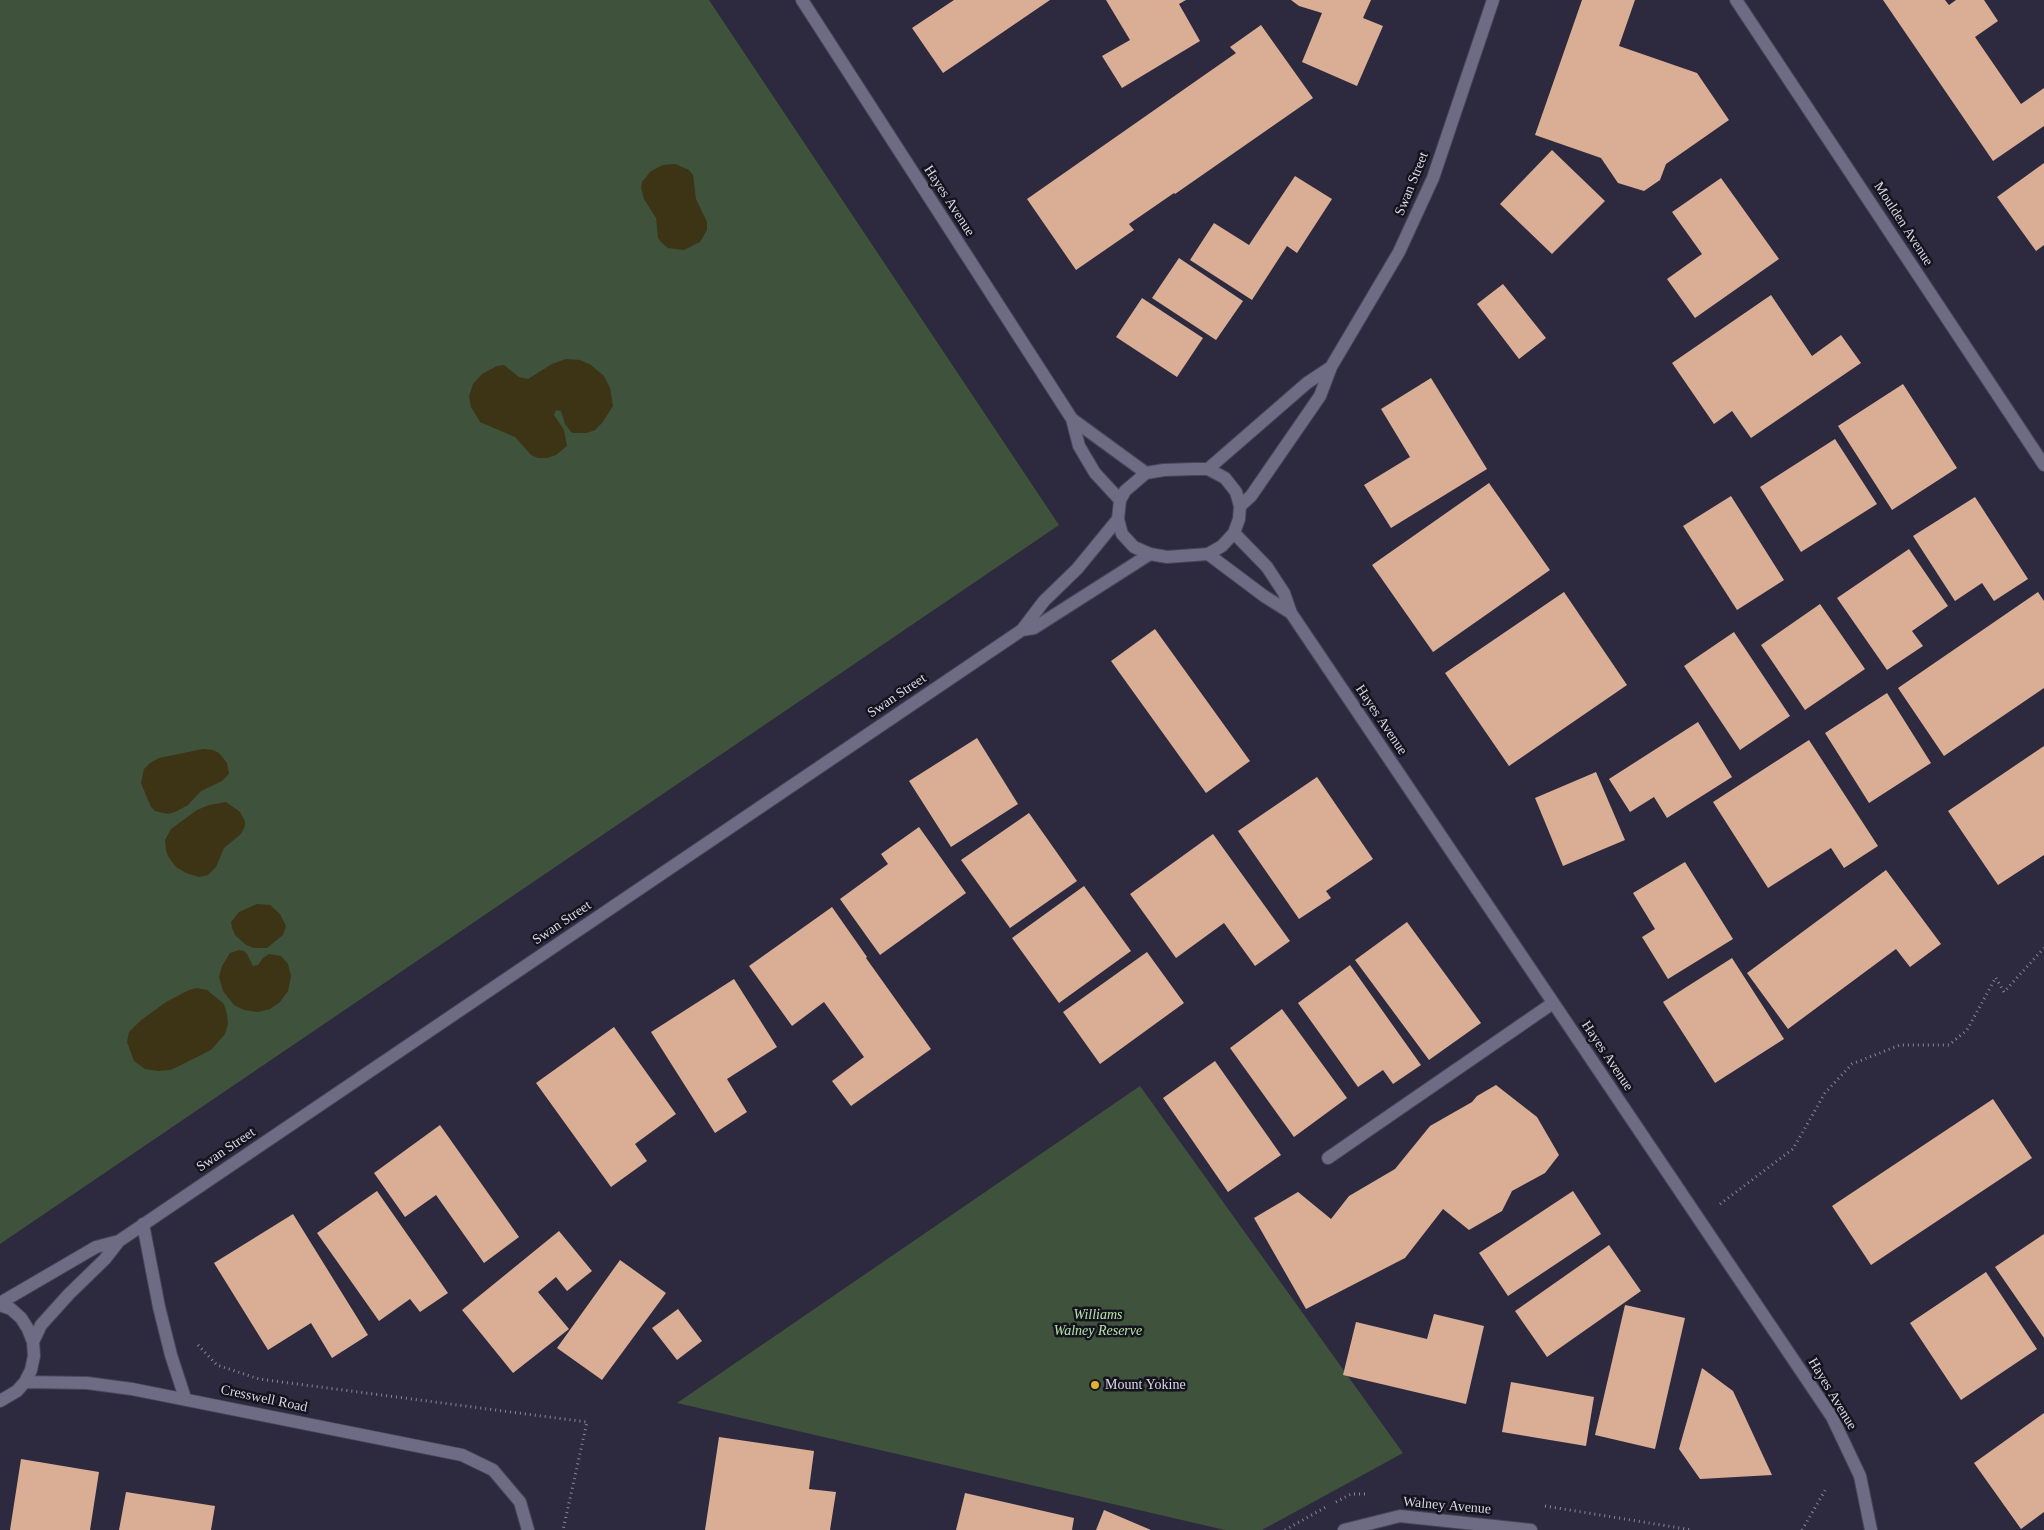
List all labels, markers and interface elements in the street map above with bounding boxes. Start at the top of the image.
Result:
street label: Swan Street [1392,150,1432,218]
street label: Hayes Avenue [920,162,978,240]
street label: Moulden Avenue [1870,179,1936,269]
street label: Swan Street [864,670,930,722]
street label: Hayes Avenue [1351,682,1411,758]
street label: Swan Street [529,897,595,949]
street label: Hayes Avenue [1577,1018,1637,1094]
street label: Swan Street [193,1124,259,1176]
park label: Williams Walney Reserve [1054,1307,1142,1340]
street label: Hayes Avenue [1804,1355,1860,1433]
place label: Mount Yokine [1105,1377,1186,1393]
marker: Mount Yokine [1089,1379,1101,1391]
street label: Cresswell Road [219,1382,309,1416]
street label: Walney Avenue [1402,1494,1492,1518]

